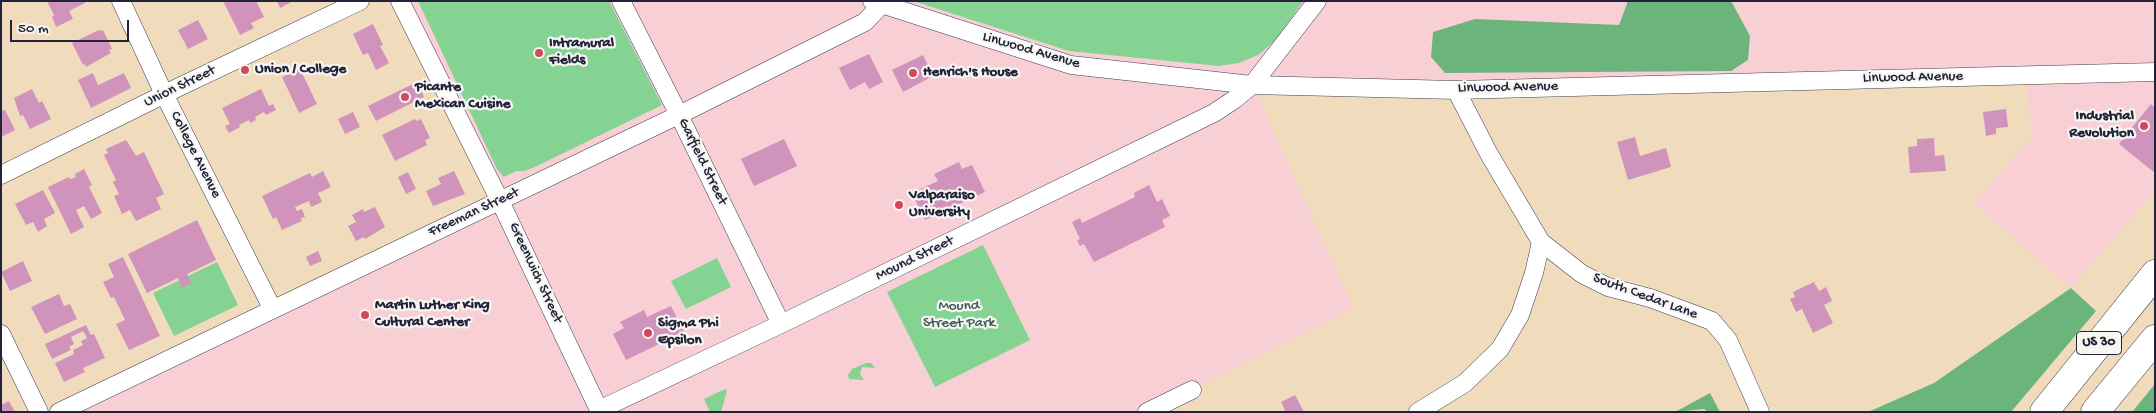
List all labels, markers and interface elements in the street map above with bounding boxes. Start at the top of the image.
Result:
scale bar [12,10,131,42]
text: 50 m [18,20,49,38]
street label: Linwood Avenue [980,28,1082,74]
place label: Intramural Fields [549,35,614,70]
marker: Intramural Fields [533,47,545,59]
place label: Union / College [255,61,346,79]
street label: Union Street [141,62,219,112]
marker: Union / College [239,64,251,76]
place label: Henrich's House [923,64,1018,82]
marker: Henrich's House [907,67,919,79]
street label: Linwood Avenue [1863,68,1963,88]
street label: Linwood Avenue [1458,78,1558,98]
place label: Picante Mexican Cuisine [415,79,510,114]
marker: Picante Mexican Cuisine [399,91,411,103]
place label: Industrial Revolution [2069,108,2134,143]
street label: College Avenue [165,109,225,201]
street label: Garfield Street [673,116,731,208]
marker: Industrial Revolution [2138,120,2150,132]
street label: Freeman Street [426,184,522,242]
place label: Valparaiso University [909,187,975,222]
marker: Valparaiso University [893,199,905,211]
street label: Greenwich Street [504,220,566,326]
street label: Mound Street [873,232,957,286]
street label: South Cedar Lane [1590,270,1700,324]
place label: Martin Luther King Cultural Center [375,297,490,332]
park label: Mound Street Park [923,298,995,333]
marker: Martin Luther King Cultural Center [359,309,371,321]
place label: Sigma Phi Epsilon [658,315,719,350]
marker: Sigma Phi Epsilon [642,327,654,339]
road number: US 30 [2076,332,2122,354]

